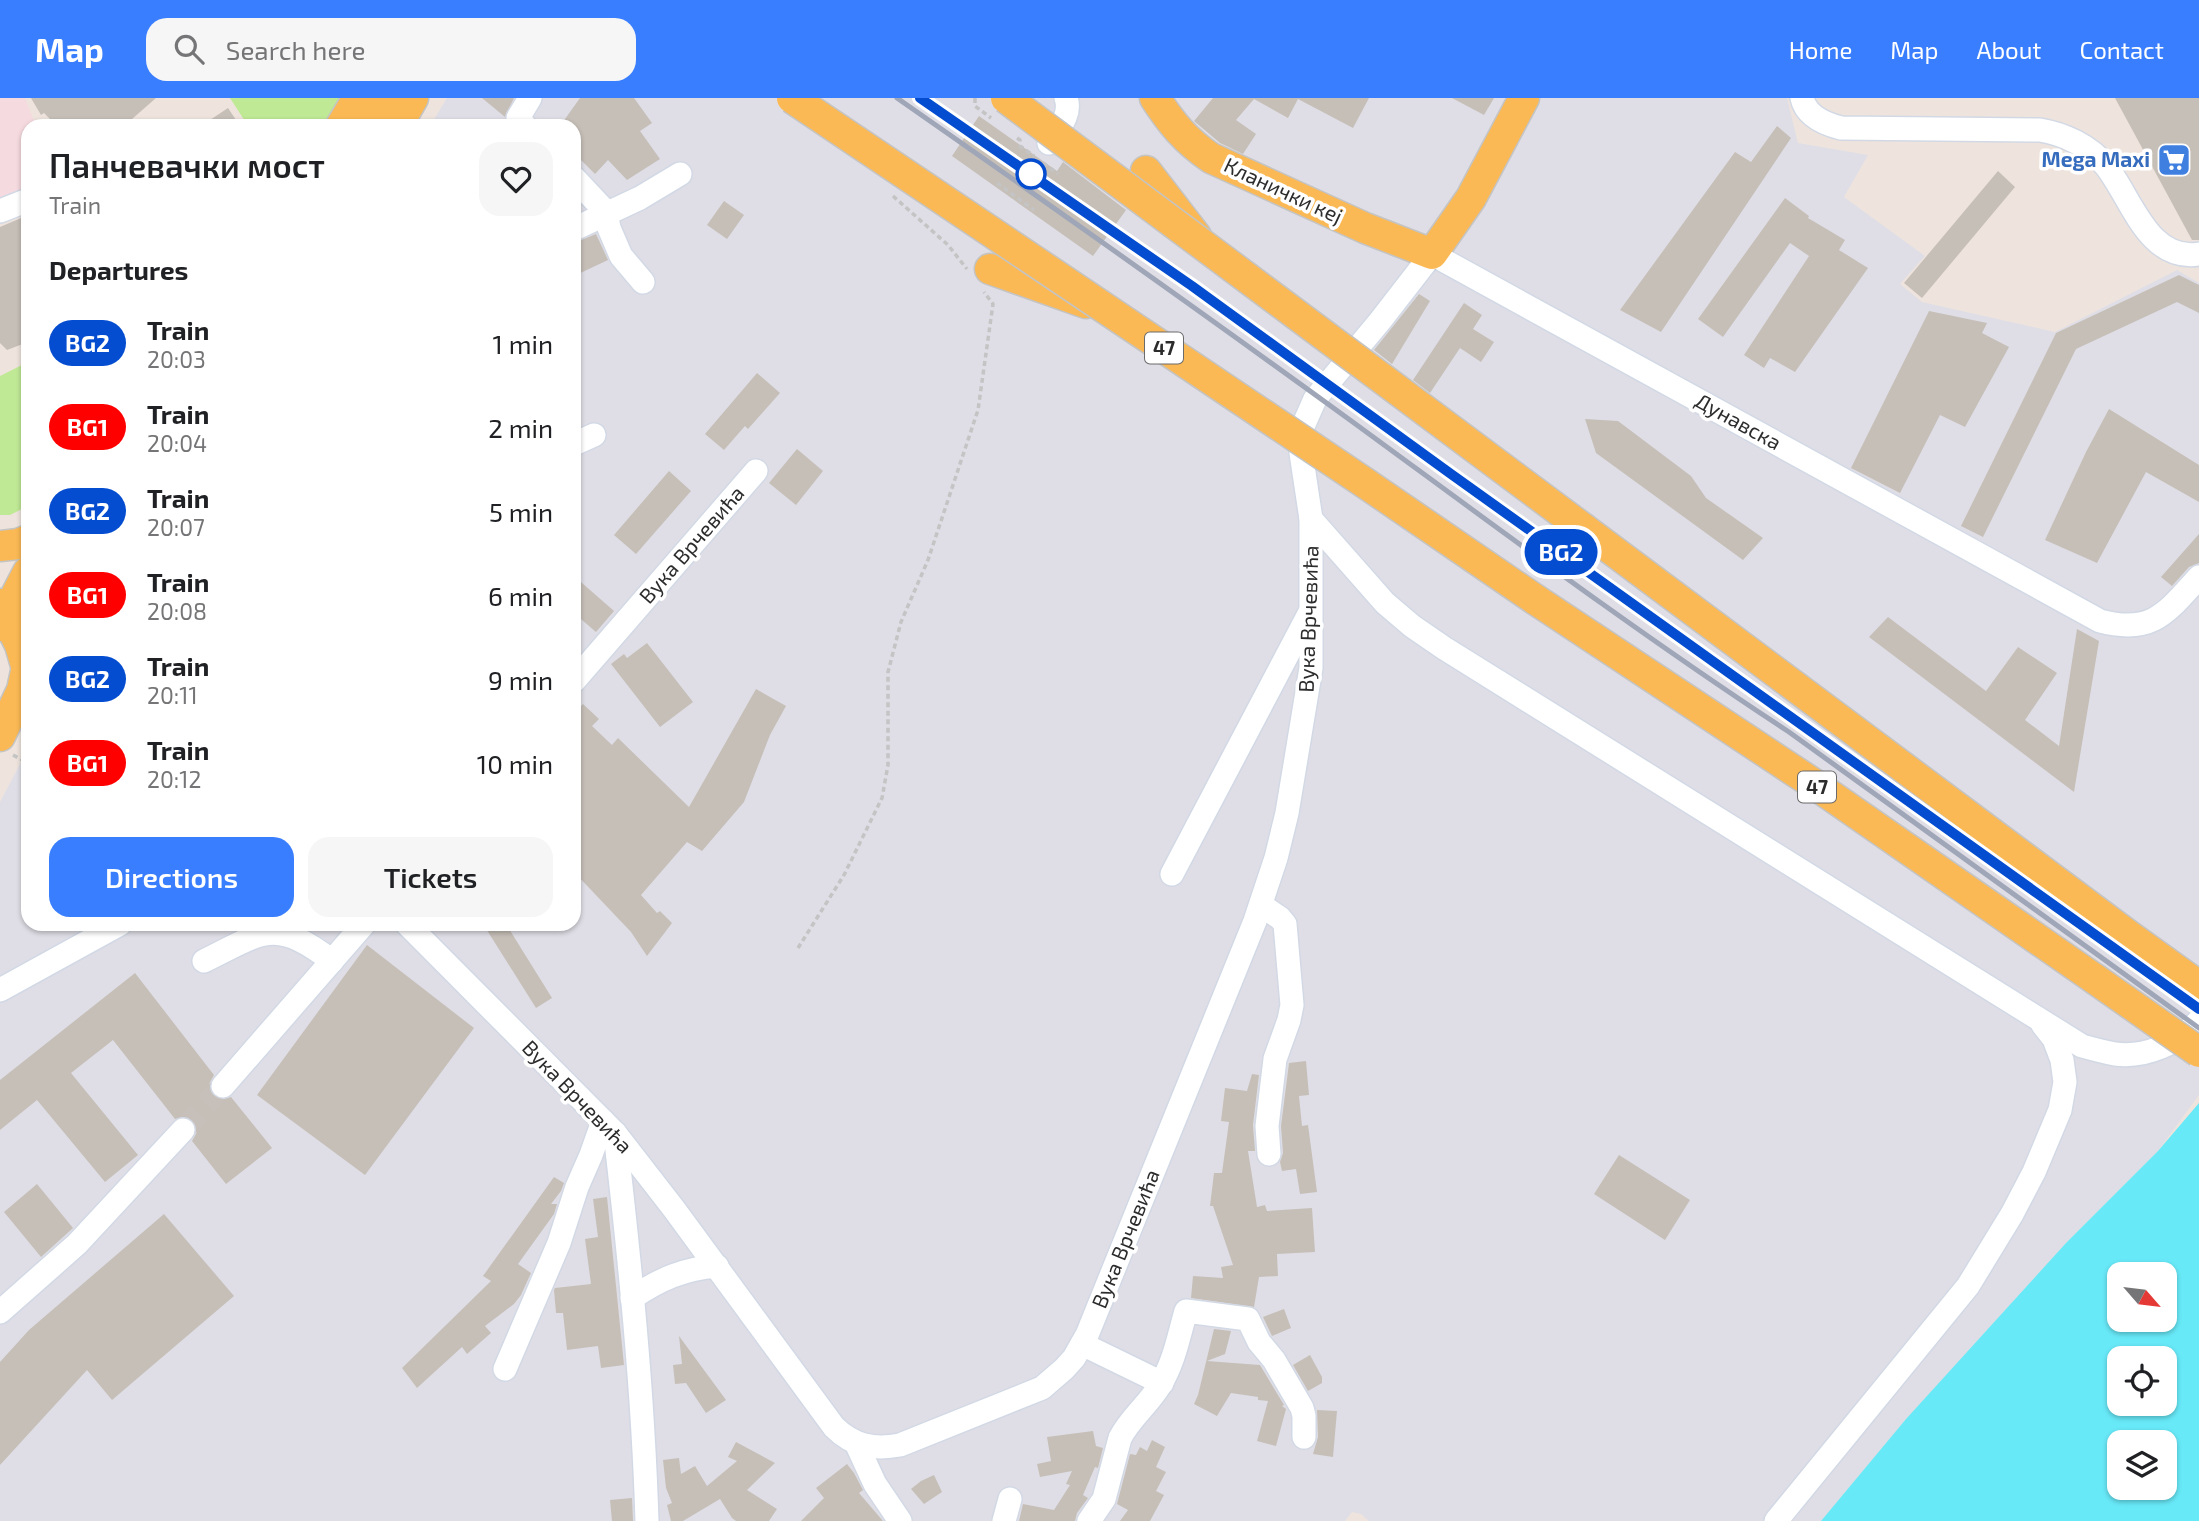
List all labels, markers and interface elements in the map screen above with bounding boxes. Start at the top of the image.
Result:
search box [146,18,636,81]
text: Map [35,29,104,69]
icon: search [170,30,208,68]
text: Search here [226,34,365,65]
text: Home [1789,35,1852,64]
text: Map [1890,35,1938,64]
text: About [1976,35,2042,64]
text: Contact [2080,35,2164,64]
supermarket icon: Mega Maxi [2155,141,2193,179]
button: heart [479,142,553,216]
text: Панчевачки мост [49,145,325,185]
place label: Mega Maxi [2041,146,2150,171]
street label: Кланички кеј [1220,151,1347,229]
unlabelled marker [1016,159,1046,189]
text: Train [49,191,101,219]
text: Departures [49,254,188,285]
text: Train [147,314,209,345]
text: BG2 [65,328,110,357]
text: 1 min [493,328,553,359]
road number: 47 [1145,332,1183,364]
text: 20:03 [147,345,206,373]
street label: Дунавска [1691,387,1786,455]
text: Train [147,398,209,429]
text: BG1 [67,412,108,441]
text: 2 min [488,412,553,443]
text: 20:04 [147,429,207,457]
street label: Вука Врчевића [633,480,749,608]
text: Train [147,482,209,513]
text: BG2 [65,496,110,525]
text: 5 min [489,496,553,527]
text: 20:07 [147,513,205,541]
line badge: BG2 [1521,529,1601,575]
text: BG2 [1539,537,1583,566]
street label: Вука Врчевића [1292,545,1324,693]
text: Train [147,566,209,597]
text: BG1 [67,580,108,609]
text: 6 min [488,580,553,611]
text: 20:08 [147,597,207,625]
text: Train [147,650,209,681]
text: BG2 [65,664,110,693]
text: 9 min [488,664,553,695]
text: 20:11 [147,681,198,709]
text: Train [147,734,209,765]
text: BG1 [67,748,108,777]
text: 10 min [477,748,553,779]
text: 20:12 [147,765,201,793]
road number: 47 [1798,772,1836,802]
button: Directions [49,837,294,917]
button: Tickets [308,837,553,917]
street label: Вука Врчевића [517,1034,638,1158]
street label: Вука Врчевића [1085,1165,1165,1312]
north arrow [2107,1262,2177,1332]
map controls [2107,1262,2177,1500]
button: locate [2107,1346,2177,1416]
button: layers [2107,1430,2177,1500]

